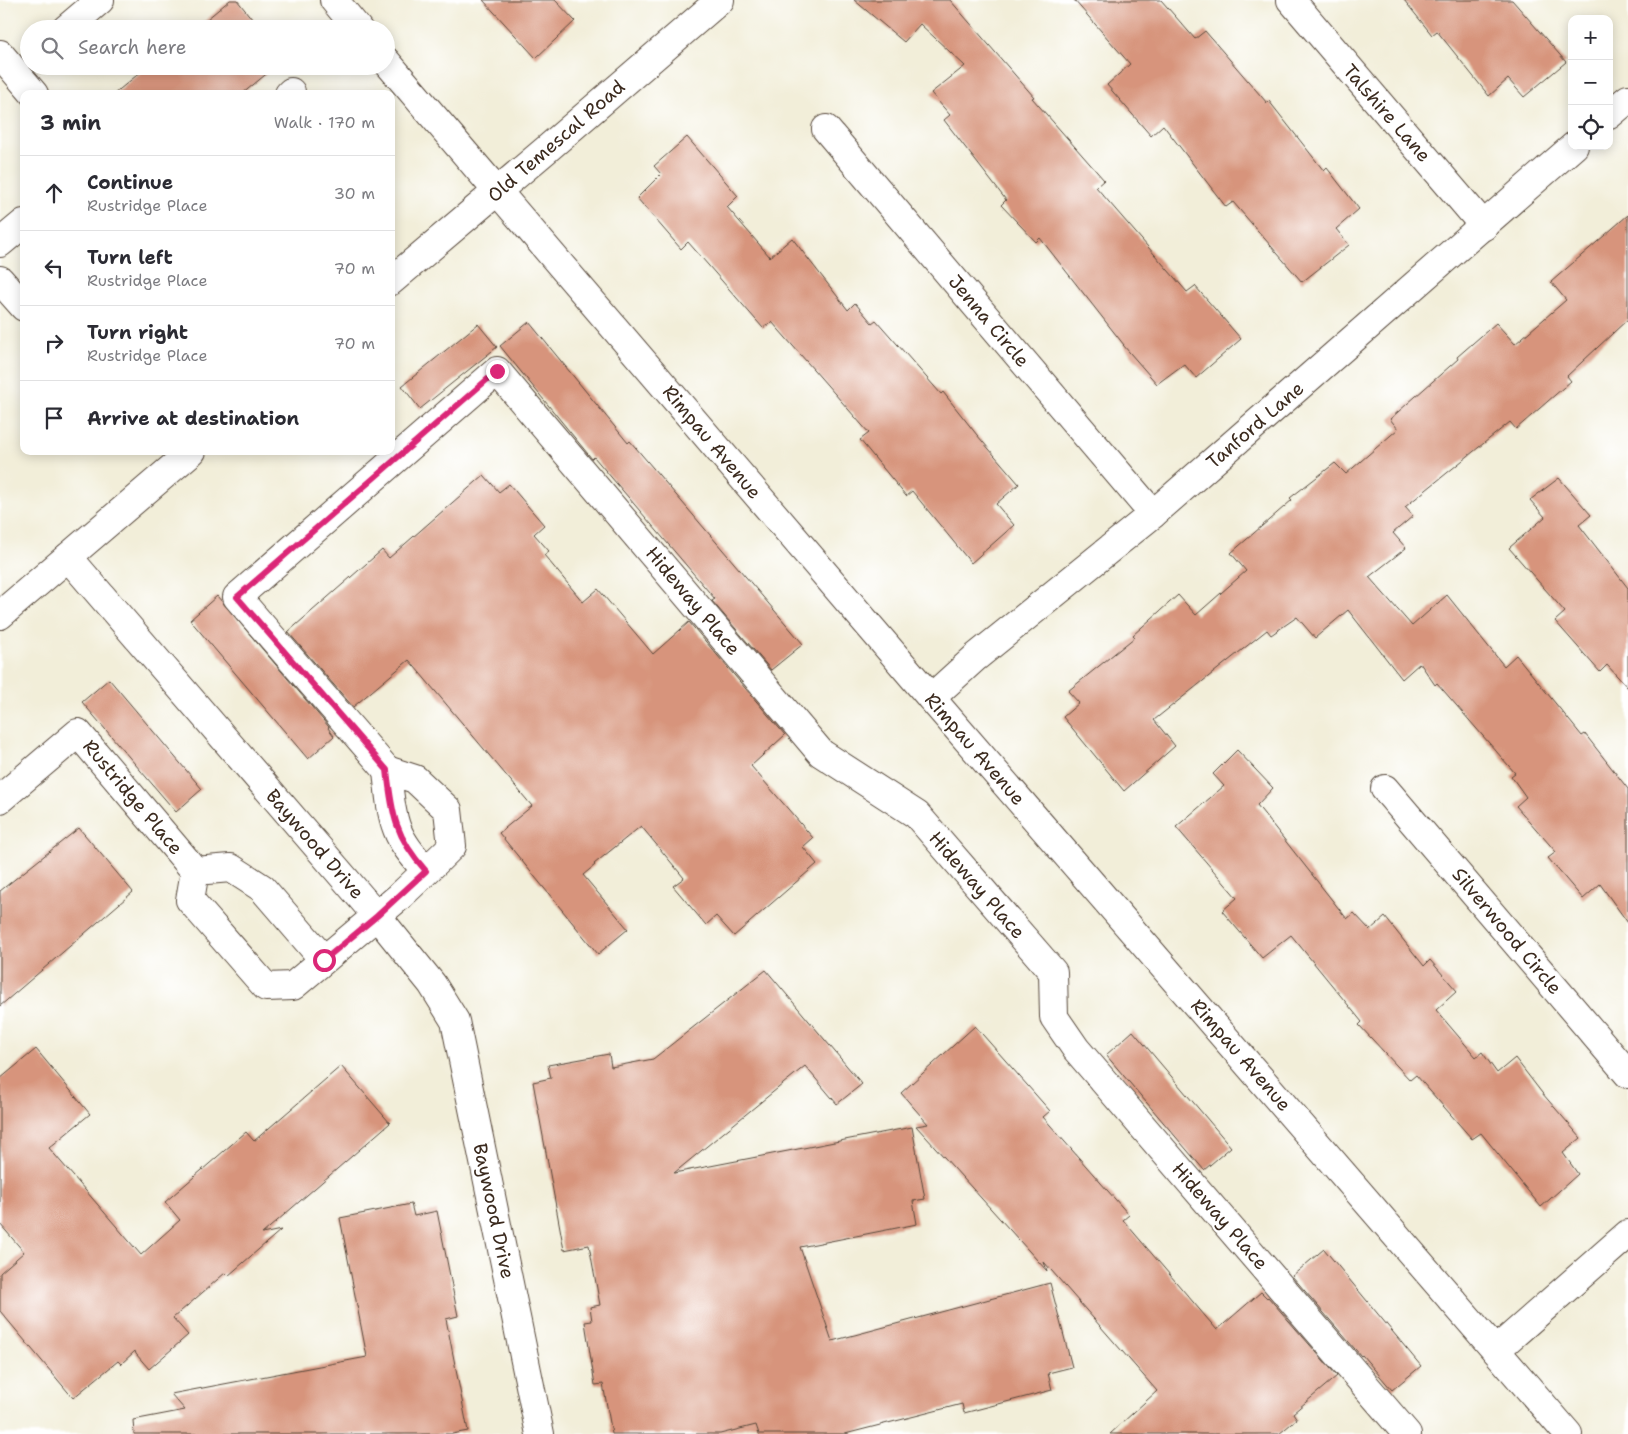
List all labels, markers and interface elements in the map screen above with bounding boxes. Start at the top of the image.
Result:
map controls [1568,15,1613,150]
button: + [1568,15,1613,60]
search box [20,20,395,75]
icon: search [38,34,66,62]
text: Search here [78,35,187,60]
street label: Talshire Lane [1338,59,1436,167]
button: − [1568,60,1613,105]
street label: Old Temescal Road [482,74,630,208]
button: locate [1568,105,1613,150]
text: 3 min [40,109,101,137]
text: Walk · 170 m [274,112,375,133]
text: Continue [87,170,173,195]
icon: ahead [40,179,68,207]
text: 30 m [334,183,375,204]
text: Rustridge Place [87,195,207,216]
text: Turn left [87,245,173,270]
icon: left [40,254,68,282]
text: 70 m [334,258,375,279]
text: Rustridge Place [87,270,207,291]
street label: Jenna Circle [943,270,1035,372]
text: Turn right [87,320,188,345]
icon: right [40,329,68,357]
text: 70 m [334,333,375,354]
text: Rustridge Place [87,345,207,366]
route end [486,360,509,383]
street label: Tanford Lane [1201,376,1309,474]
street label: Rimpau Avenue [657,380,767,504]
icon: arrive [40,404,68,432]
text: Arrive at destination [87,406,299,431]
street label: Hideway Place [640,541,746,661]
street label: Rimpau Avenue [919,688,1031,810]
street label: Rustridge Place [77,734,189,860]
street label: Baywood Drive [260,784,370,904]
street label: Hideway Place [923,826,1031,944]
street label: Silverwood Circle [1447,862,1567,1000]
route start [313,949,336,972]
street label: Rimpau Avenue [1185,994,1297,1116]
street label: Baywood Drive [467,1141,521,1281]
street label: Hideway Place [1166,1157,1274,1275]

